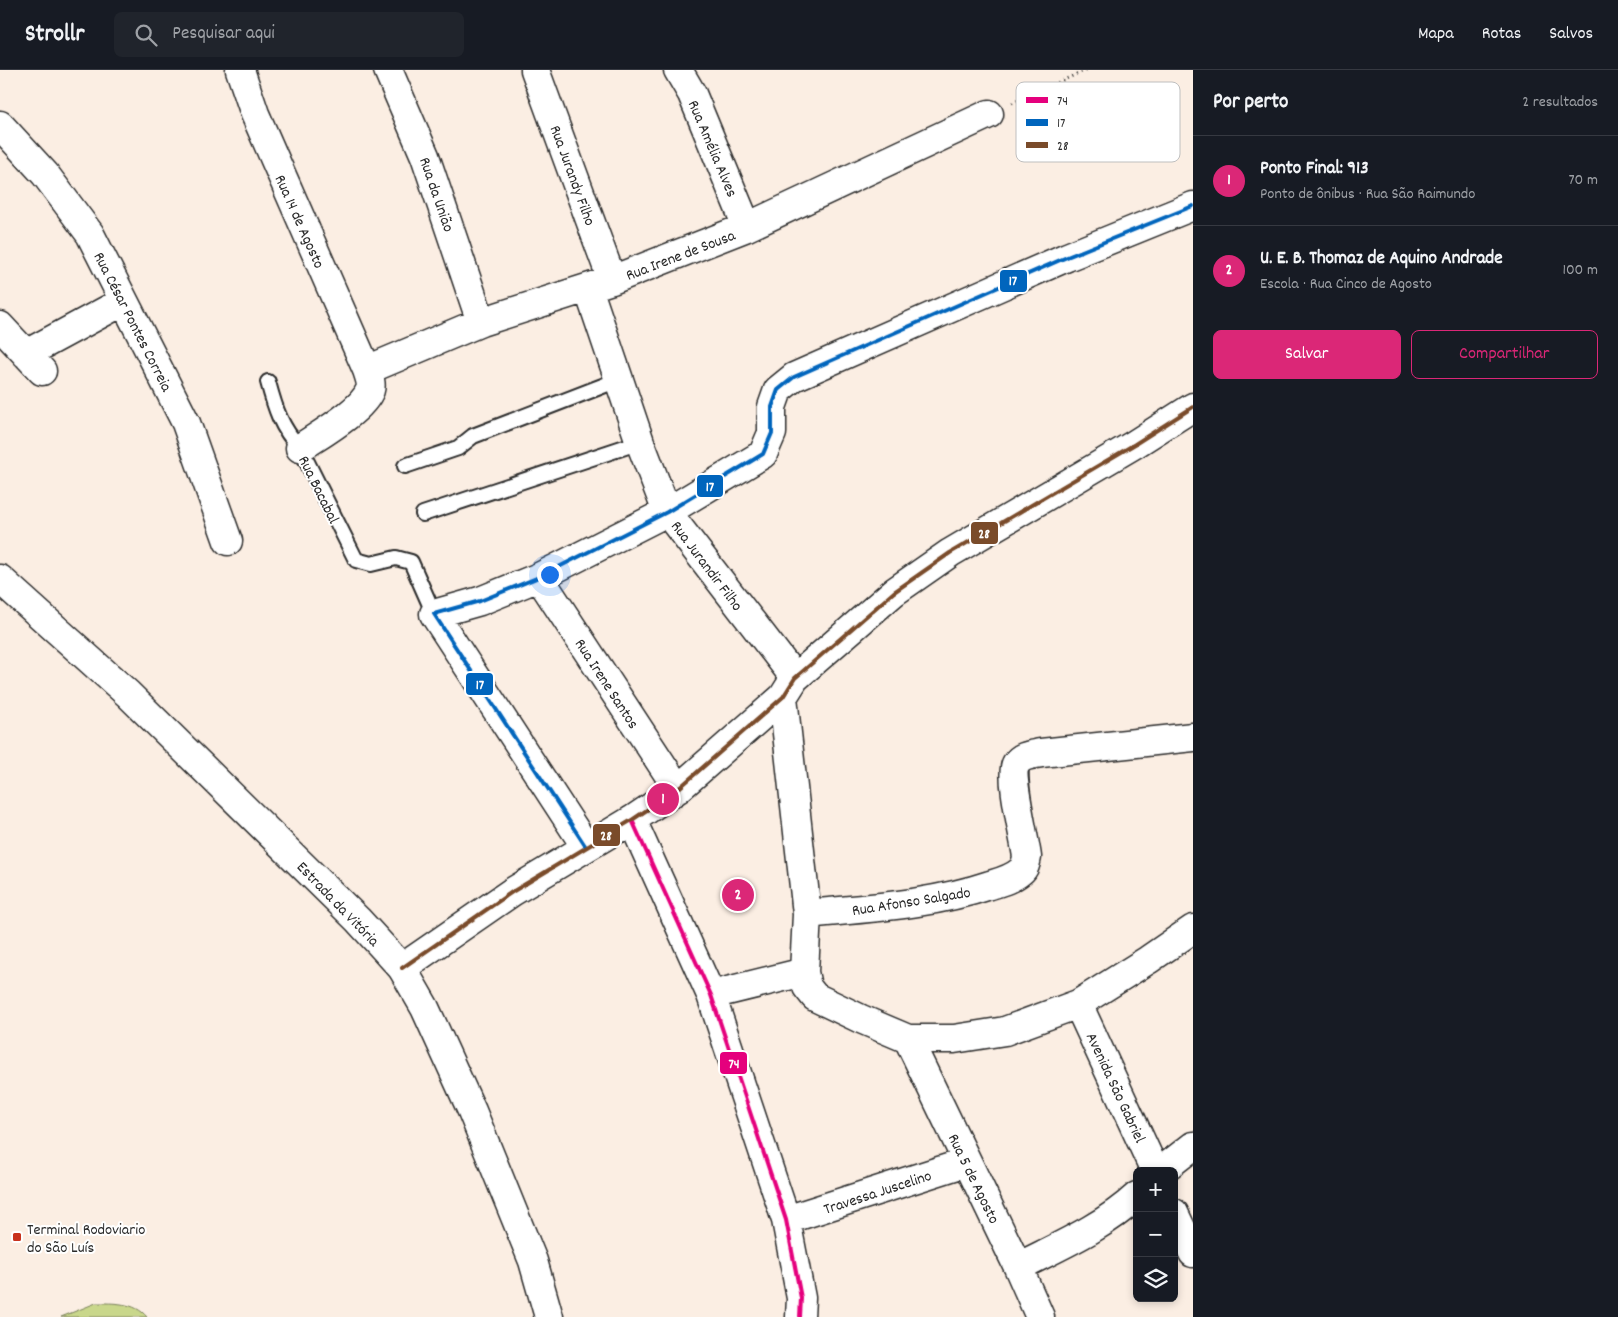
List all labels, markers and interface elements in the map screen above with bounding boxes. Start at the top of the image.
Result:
search box [114,12,464,57]
text: Strollr [25,18,84,52]
icon: search [132,21,160,49]
text: Pesquisar aqui [172,21,275,48]
text: Mapa [1418,22,1454,47]
text: Rotas [1482,22,1521,47]
text: Salvos [1549,22,1593,47]
legend [1016,82,1180,162]
text: Por perto [1213,88,1288,118]
text: 2 resultados [1522,91,1598,114]
text: 74 [1057,92,1068,112]
street label: Rua Amélia Alves [681,97,743,201]
text: 17 [1057,114,1065,134]
street label: Rua Jurandy Filho [543,122,600,229]
text: 28 [1057,137,1069,157]
street label: Rua da União [412,154,459,235]
text: Ponto Final: 913 [1260,156,1369,183]
text: 1 [1227,169,1231,192]
text: 70 m [1568,169,1598,192]
street label: Rua 14 de Agosto [268,171,330,273]
text: Ponto de ônibus · Rua São Raimundo [1260,183,1475,206]
street label: Rua Irene de Sousa [623,225,739,288]
text: U. E. B. Thomaz de Aquino Andrade [1260,246,1503,273]
street label: Rua César Pontes Correia [87,248,177,396]
text: 2 [1226,259,1233,282]
text: 100 m [1562,259,1598,282]
line badge: 17 [999,269,1028,293]
text: 17 [1009,272,1018,292]
text: Escola · Rua Cinco de Agosto [1260,273,1432,296]
button: Salvar [1213,330,1401,379]
button: Compartilhar [1411,330,1598,379]
street label: Rua Bacabal [291,452,344,528]
line badge: 17 [696,474,724,498]
text: 17 [706,478,715,498]
street label: Rua Jurandir Filho [664,517,748,616]
line badge: 28 [970,521,999,545]
text: 28 [978,525,990,545]
your location [537,562,563,588]
street label: Rua Irene Santos [568,635,644,734]
line badge: 17 [465,672,494,696]
text: 17 [476,676,485,696]
pin: 1 [647,780,679,818]
line badge: 28 [592,823,621,847]
text: 28 [600,827,612,847]
street label: Estrada da Vitória [290,857,384,953]
pin: 2 [722,876,754,914]
street label: Rua Afonso Salgado [850,882,972,923]
street label: Avenida São Gabriel [1079,1029,1150,1147]
line badge: 74 [719,1051,748,1075]
text: 74 [728,1055,740,1075]
street label: Rua 5 de Agosto [941,1130,1005,1228]
street label: Travessa Juscelino [821,1165,935,1222]
map controls [1133,1167,1178,1302]
button: + [1133,1167,1178,1212]
button: − [1133,1212,1178,1257]
place label: Terminal Rodoviario do São Luís [27,1219,145,1260]
marker: Terminal Rodoviario do São Luís [11,1231,23,1243]
button: layers [1133,1257,1178,1302]

